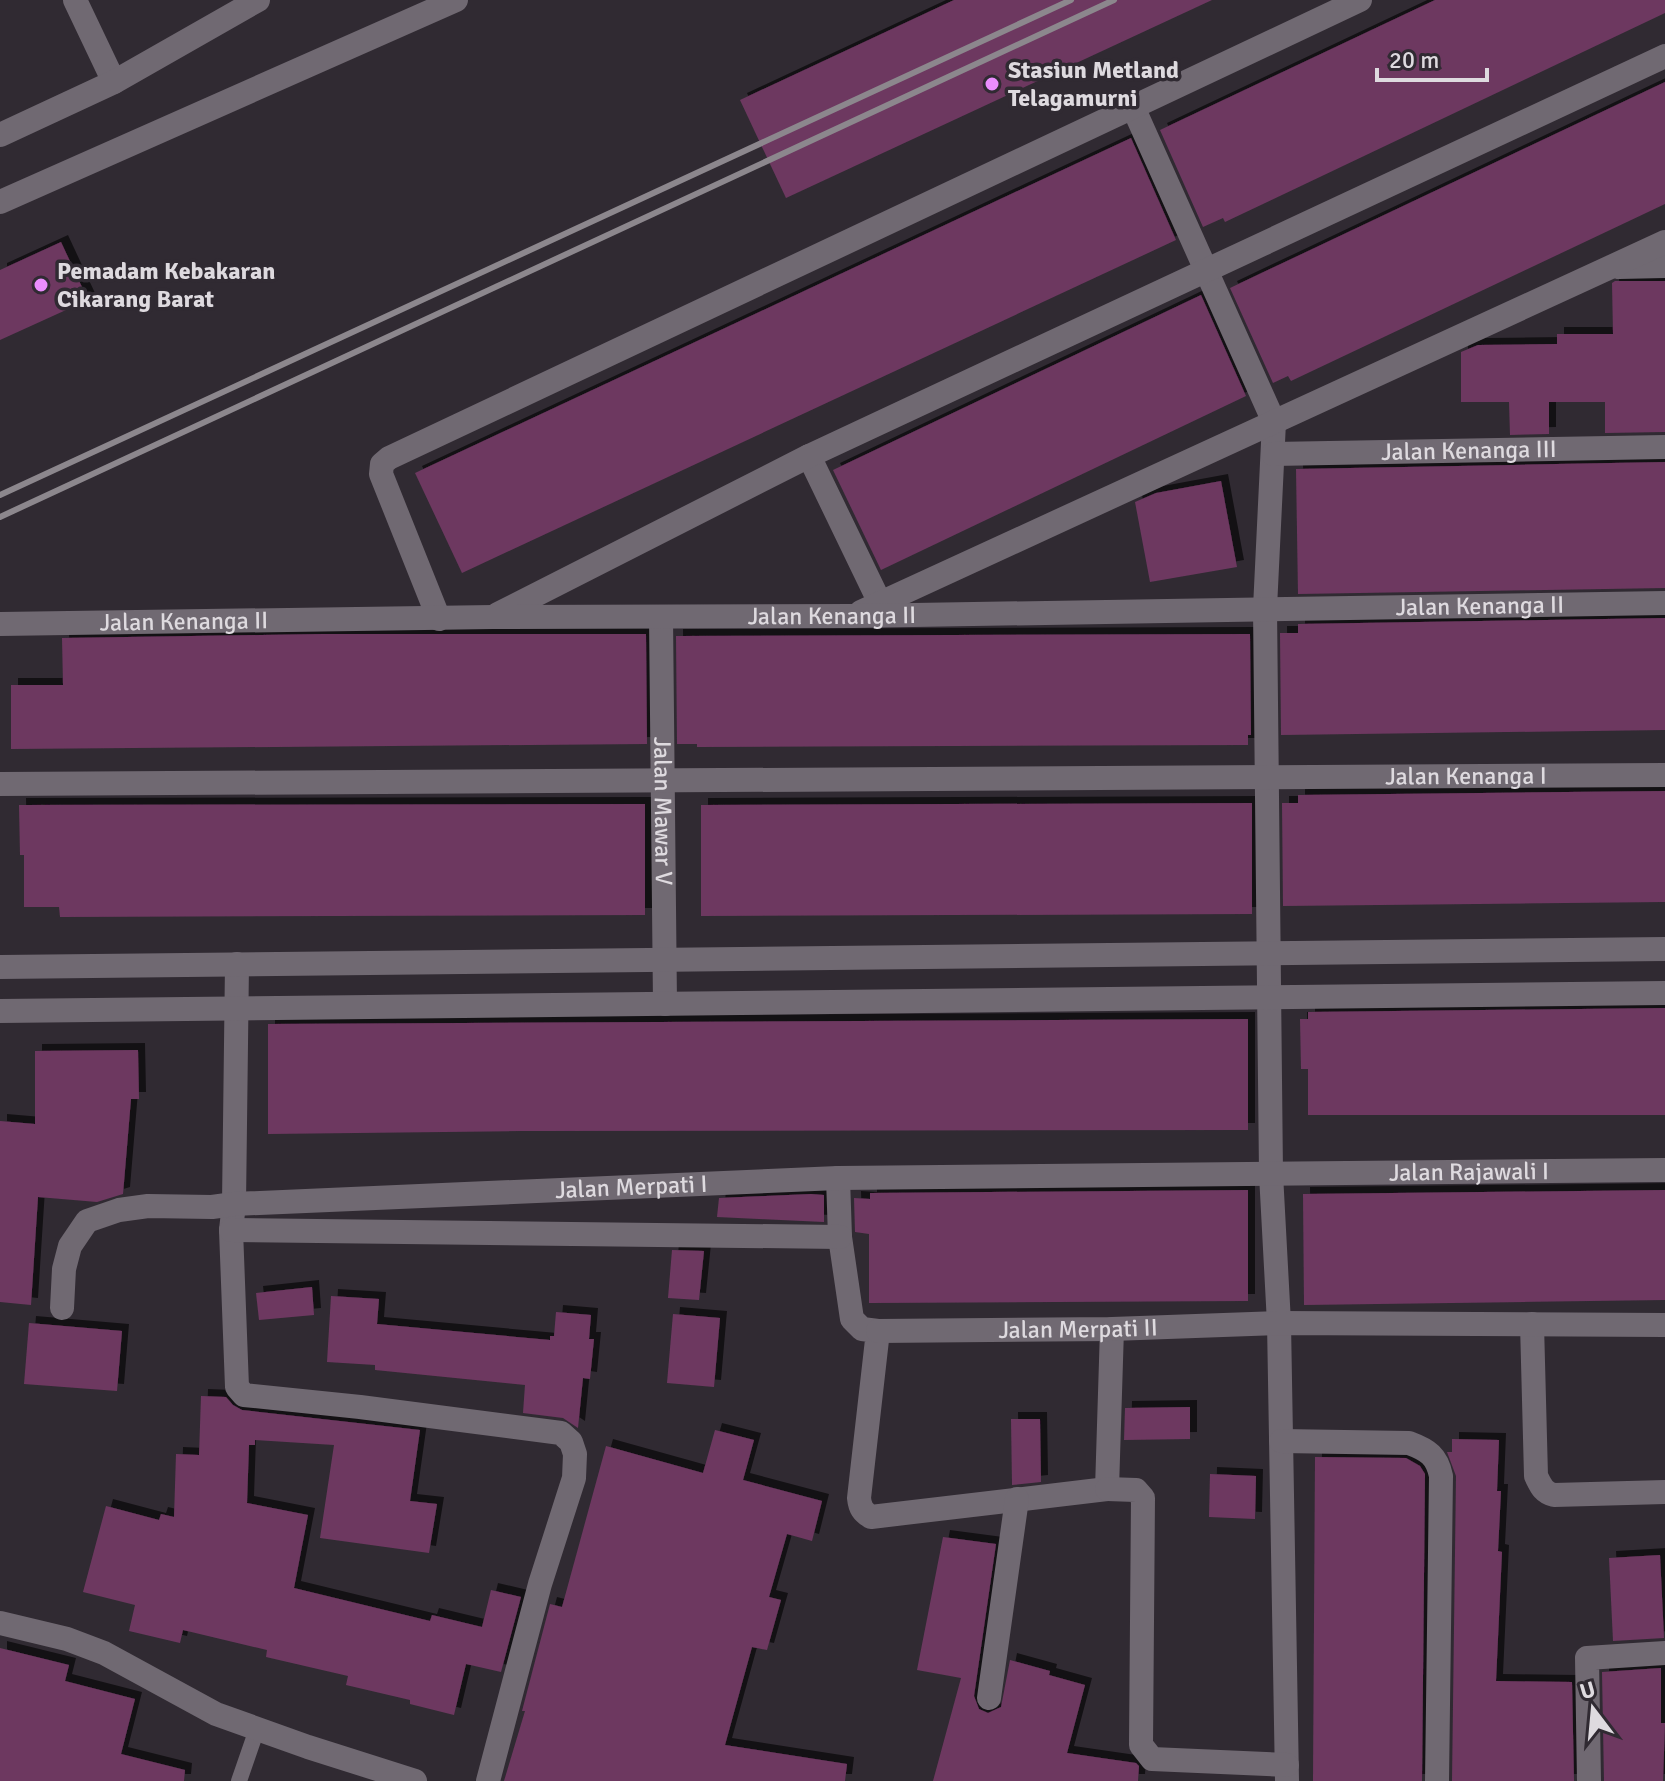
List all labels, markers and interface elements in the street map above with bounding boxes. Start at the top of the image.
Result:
scale bar [1377,32,1487,82]
text: 20 m [1389,45,1439,75]
place label: Stasiun Metland Telagamurni [1008,55,1179,113]
marker: Stasiun Metland Telagamurni [983,75,1001,93]
place label: Pemadam Kebakaran Cikarang Barat [57,256,275,314]
marker: Pemadam Kebakaran Cikarang Barat [32,276,50,294]
street label: Jalan Kenanga III [1381,434,1557,467]
street label: Jalan Kenanga II [1395,590,1564,622]
street label: Jalan Kenanga II [748,600,916,631]
street label: Jalan Kenanga II [100,605,268,638]
street label: Jalan Mawar V [647,737,679,886]
street label: Jalan Kenanga I [1385,761,1547,792]
street label: Jalan Rajawali I [1389,1156,1549,1188]
street label: Jalan Merpati I [555,1169,708,1205]
street label: Jalan Merpati II [998,1312,1158,1345]
north arrow [1553,1669,1633,1749]
text: U [1577,1675,1598,1705]

